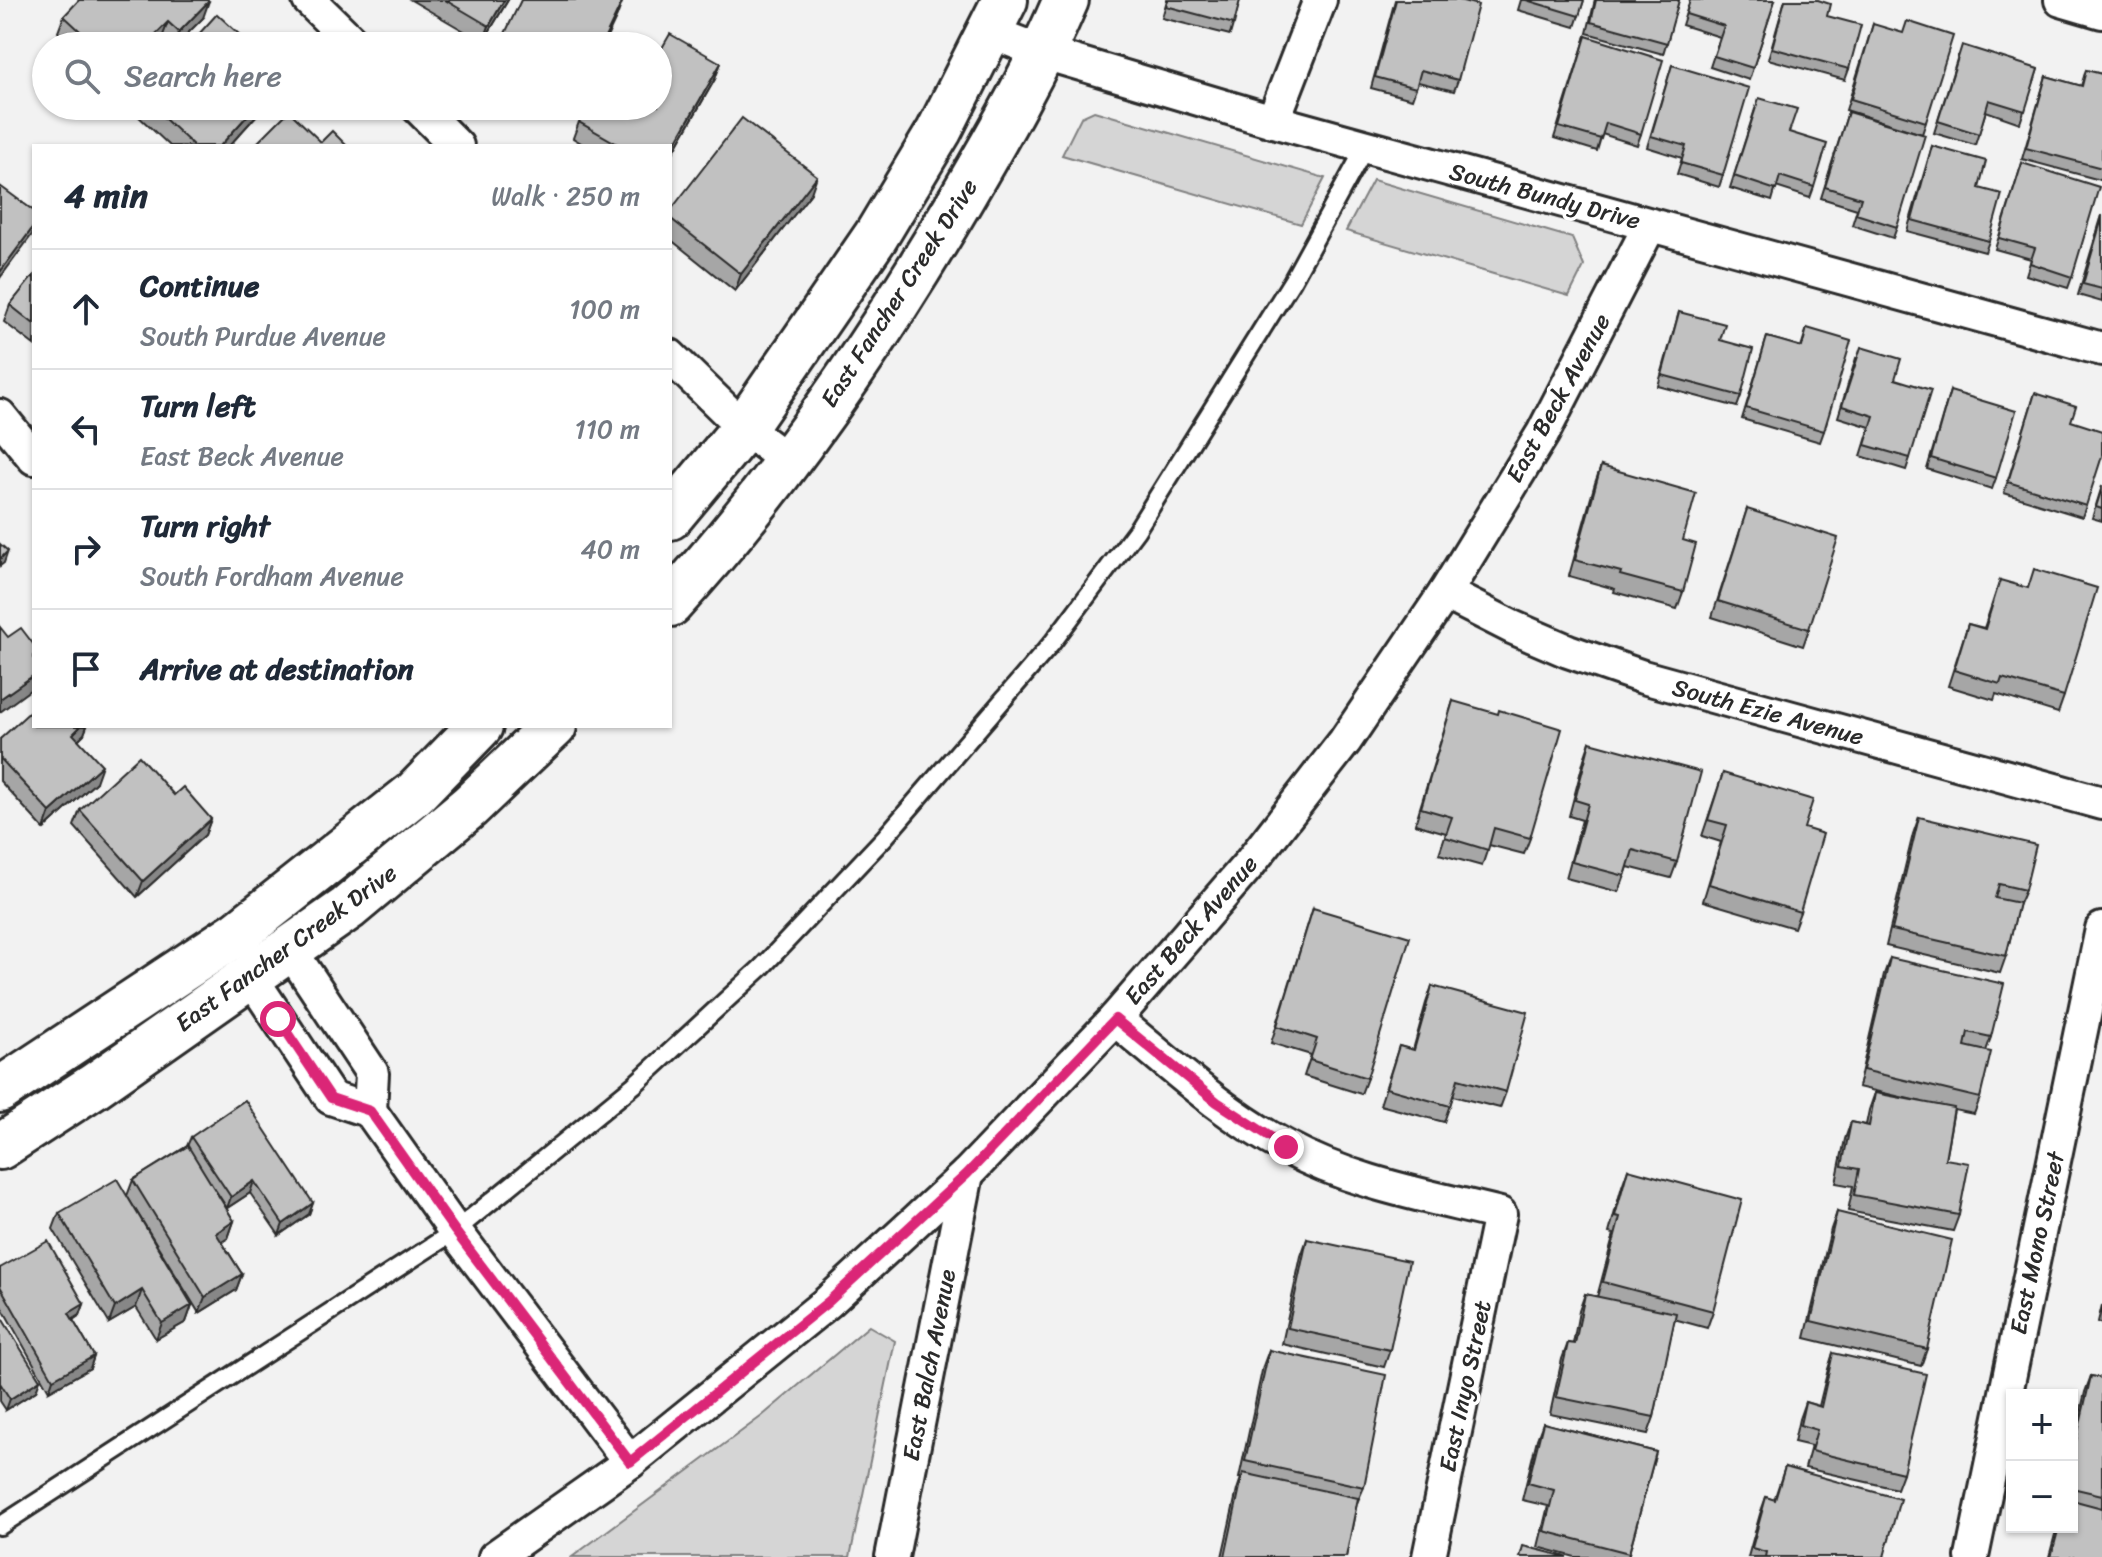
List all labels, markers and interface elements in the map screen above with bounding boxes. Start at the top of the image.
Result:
search box [32,32,672,120]
text: Search here [124,49,282,103]
icon: search [60,54,104,98]
street label: South Bundy Drive [1445,150,1645,242]
text: 4 min [64,166,148,226]
street label: East Fancher Creek Drive [809,170,989,416]
text: Walk · 250 m [491,173,640,219]
text: Continue [140,259,259,313]
text: 100 m [569,286,640,332]
icon: ahead [64,287,108,331]
street label: East Beck Avenue [1494,305,1622,491]
text: South Purdue Avenue [140,313,386,359]
text: Turn left [140,379,256,433]
text: 110 m [575,406,640,452]
icon: left [64,407,108,451]
text: East Beck Avenue [140,433,344,479]
text: Turn right [140,499,270,553]
text: 40 m [581,526,640,572]
icon: right [64,527,108,571]
text: South Fordham Avenue [140,553,404,599]
text: Arrive at destination [140,642,414,696]
icon: arrive [64,647,108,691]
street label: South Ezie Avenue [1668,666,1868,758]
street label: East Beck Avenue [1113,845,1269,1015]
street label: East Fancher Creek Drive [166,853,406,1043]
route start [260,1001,296,1037]
route end [1268,1129,1304,1165]
street label: East Mono Street [1997,1146,2077,1338]
street label: East Balch Avenue [890,1265,968,1465]
street label: East Inyo Street [1426,1296,1504,1476]
map controls [2006,1389,2078,1533]
button: + [2006,1389,2078,1461]
button: − [2006,1461,2078,1533]

